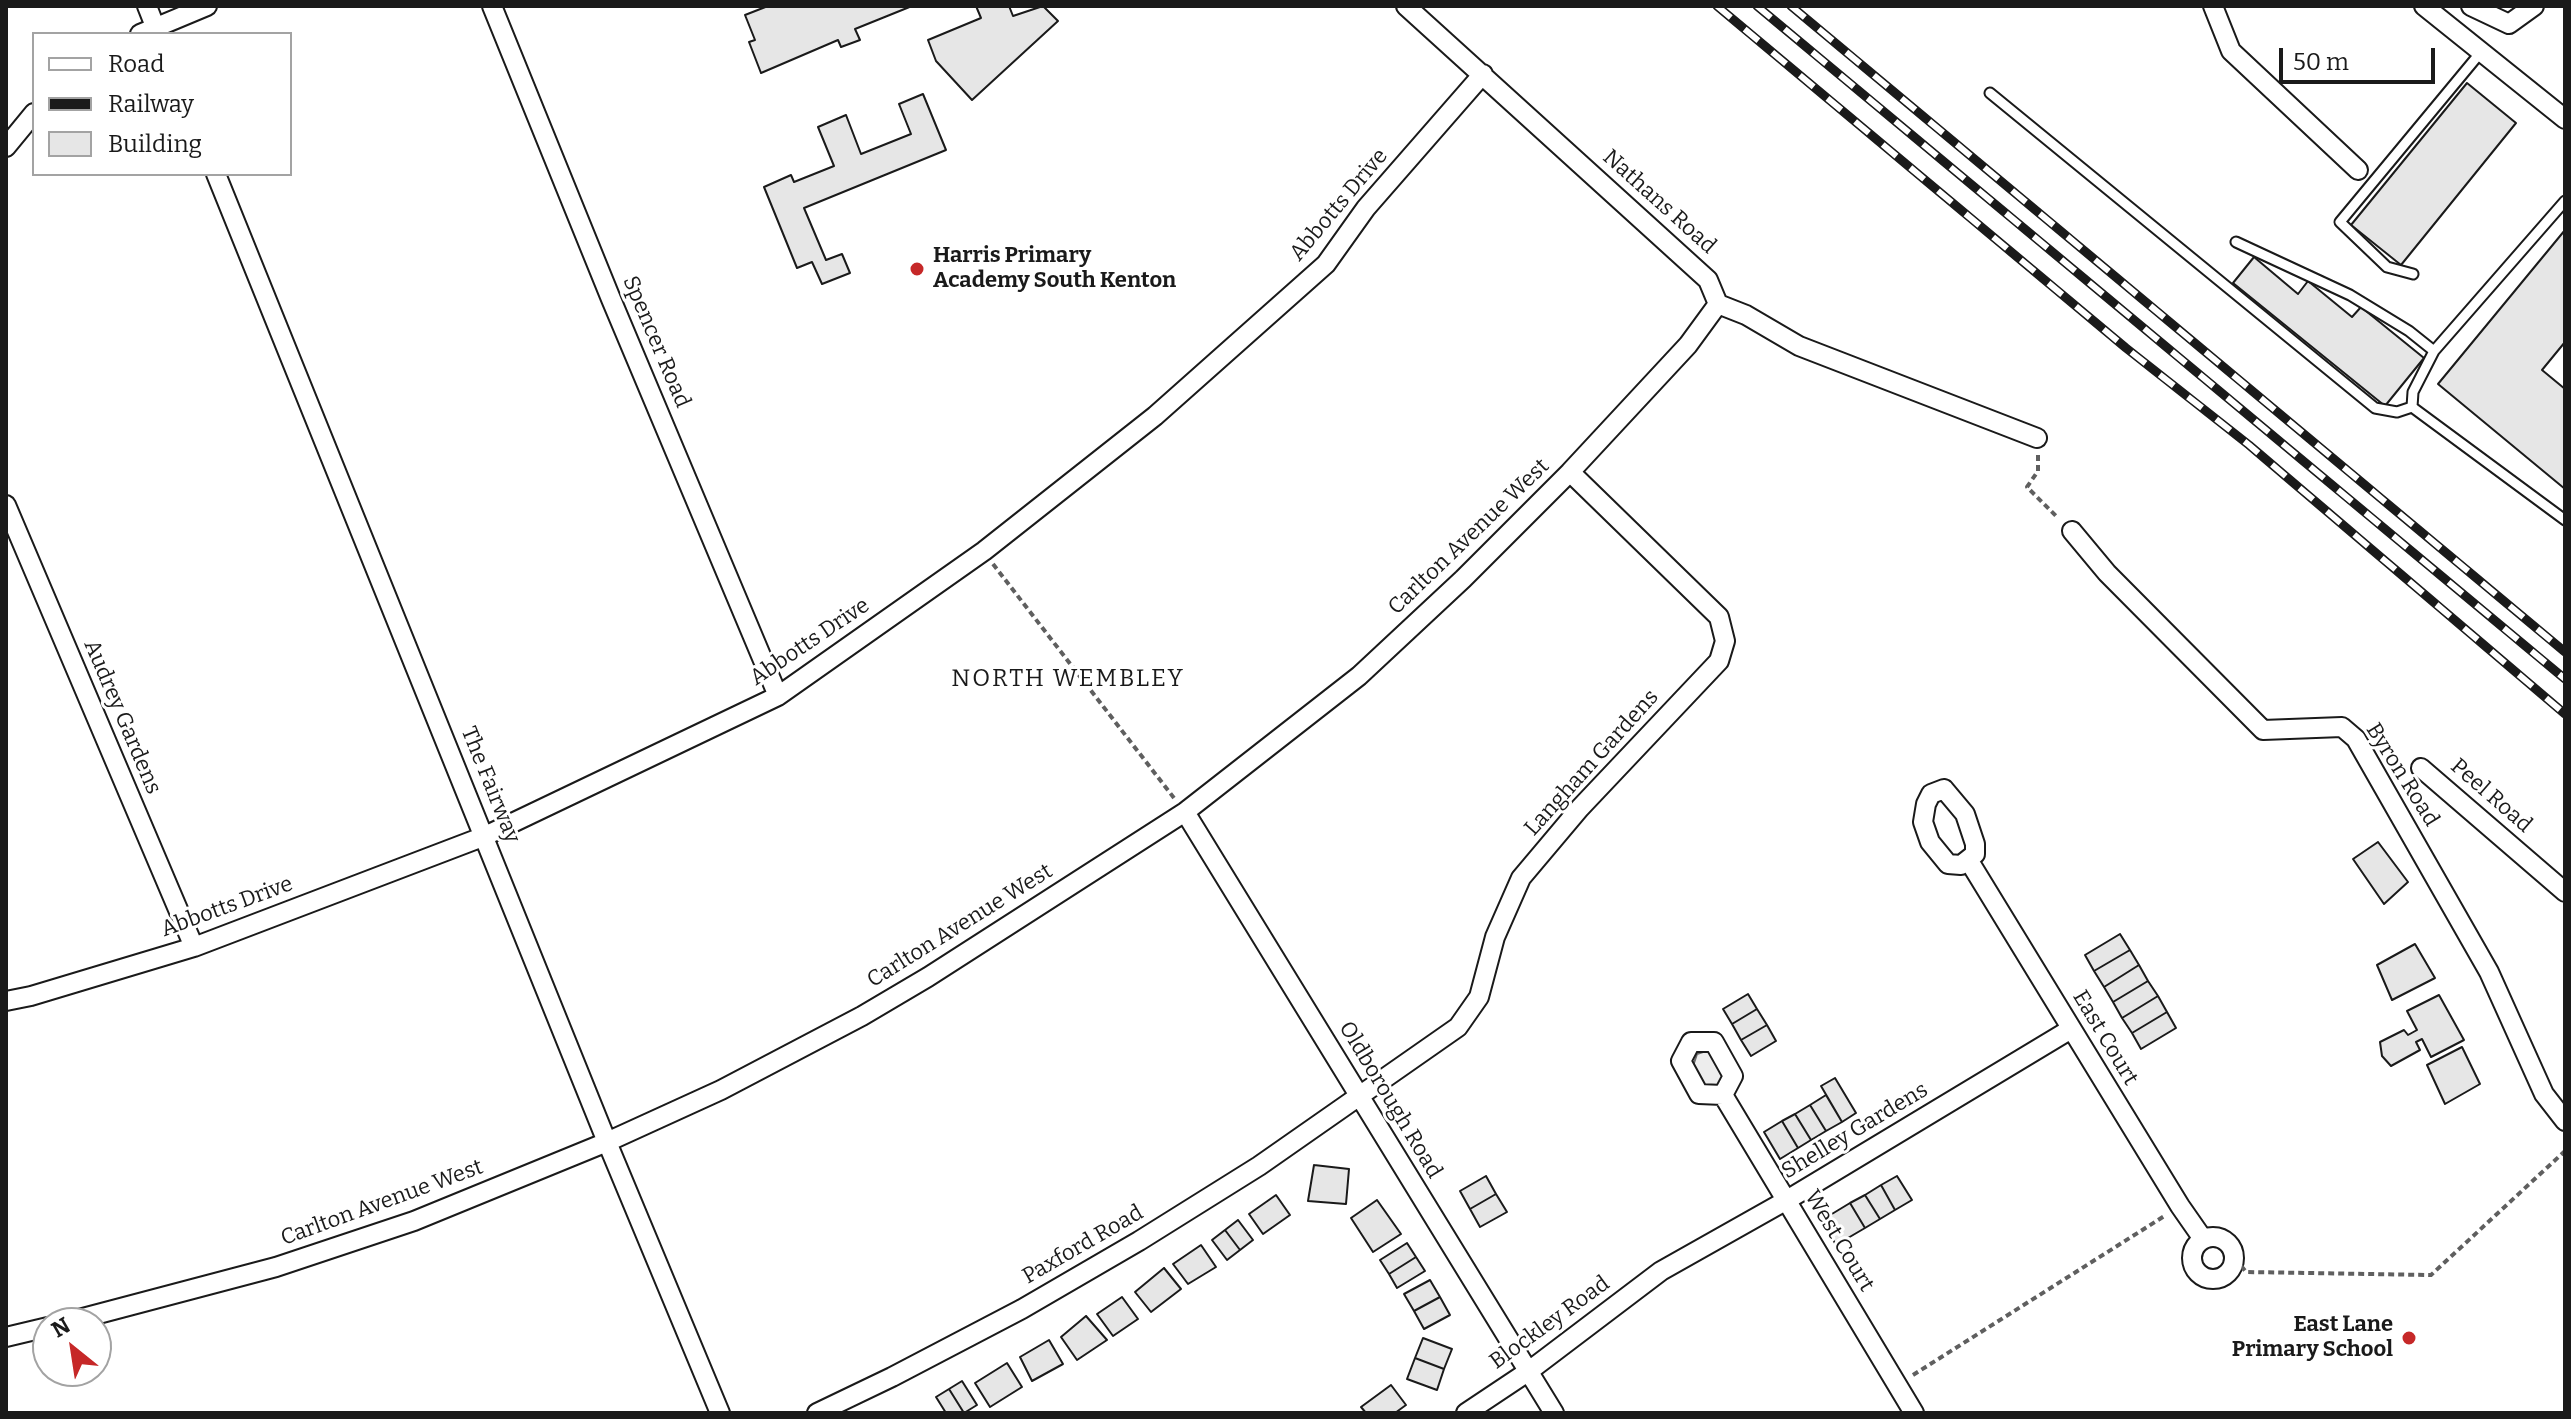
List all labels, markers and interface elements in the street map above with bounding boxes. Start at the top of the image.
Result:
legend [32,32,292,176]
scale bar [2283,32,2439,82]
text: 50 m [2293,48,2349,76]
text: Road [108,50,164,78]
text: Railway [108,90,194,118]
text: Building [108,130,202,158]
street label: Abbotts Drive [1284,144,1394,266]
street label: Nathans Road [1597,144,1721,260]
place label: Harris Primary Academy South Kenton [933,243,1176,294]
marker: Harris Primary Academy South Kenton [908,260,926,278]
street label: Spencer Road [616,272,696,412]
street label: Carlton Avenue West [1383,453,1555,621]
street label: Abbotts Drive [745,592,875,692]
street label: Audrey Gardens [78,636,166,798]
district label: NORTH WEMBLEY [951,665,1185,693]
street label: Langham Gardens [1519,684,1665,842]
street label: Byron Road [2360,718,2444,832]
street label: The Fairway [455,723,525,847]
street label: Peel Road [2445,753,2537,839]
street label: Carlton Avenue West [863,858,1057,994]
street label: Abbotts Drive [158,871,296,943]
street label: East Court [2066,986,2144,1090]
street label: Oldborough Road [1333,1017,1447,1183]
street label: Shelley Gardens [1777,1077,1933,1185]
street label: Carlton Avenue West [277,1154,487,1252]
street label: West Court [1798,1186,1880,1296]
street label: Paxford Road [1018,1200,1148,1290]
street label: Blockley Road [1485,1271,1615,1375]
north arrow [32,1307,112,1387]
text: N [47,1312,75,1343]
place label: East Lane Primary School [2232,1312,2393,1364]
marker: East Lane Primary School [2400,1329,2418,1347]

